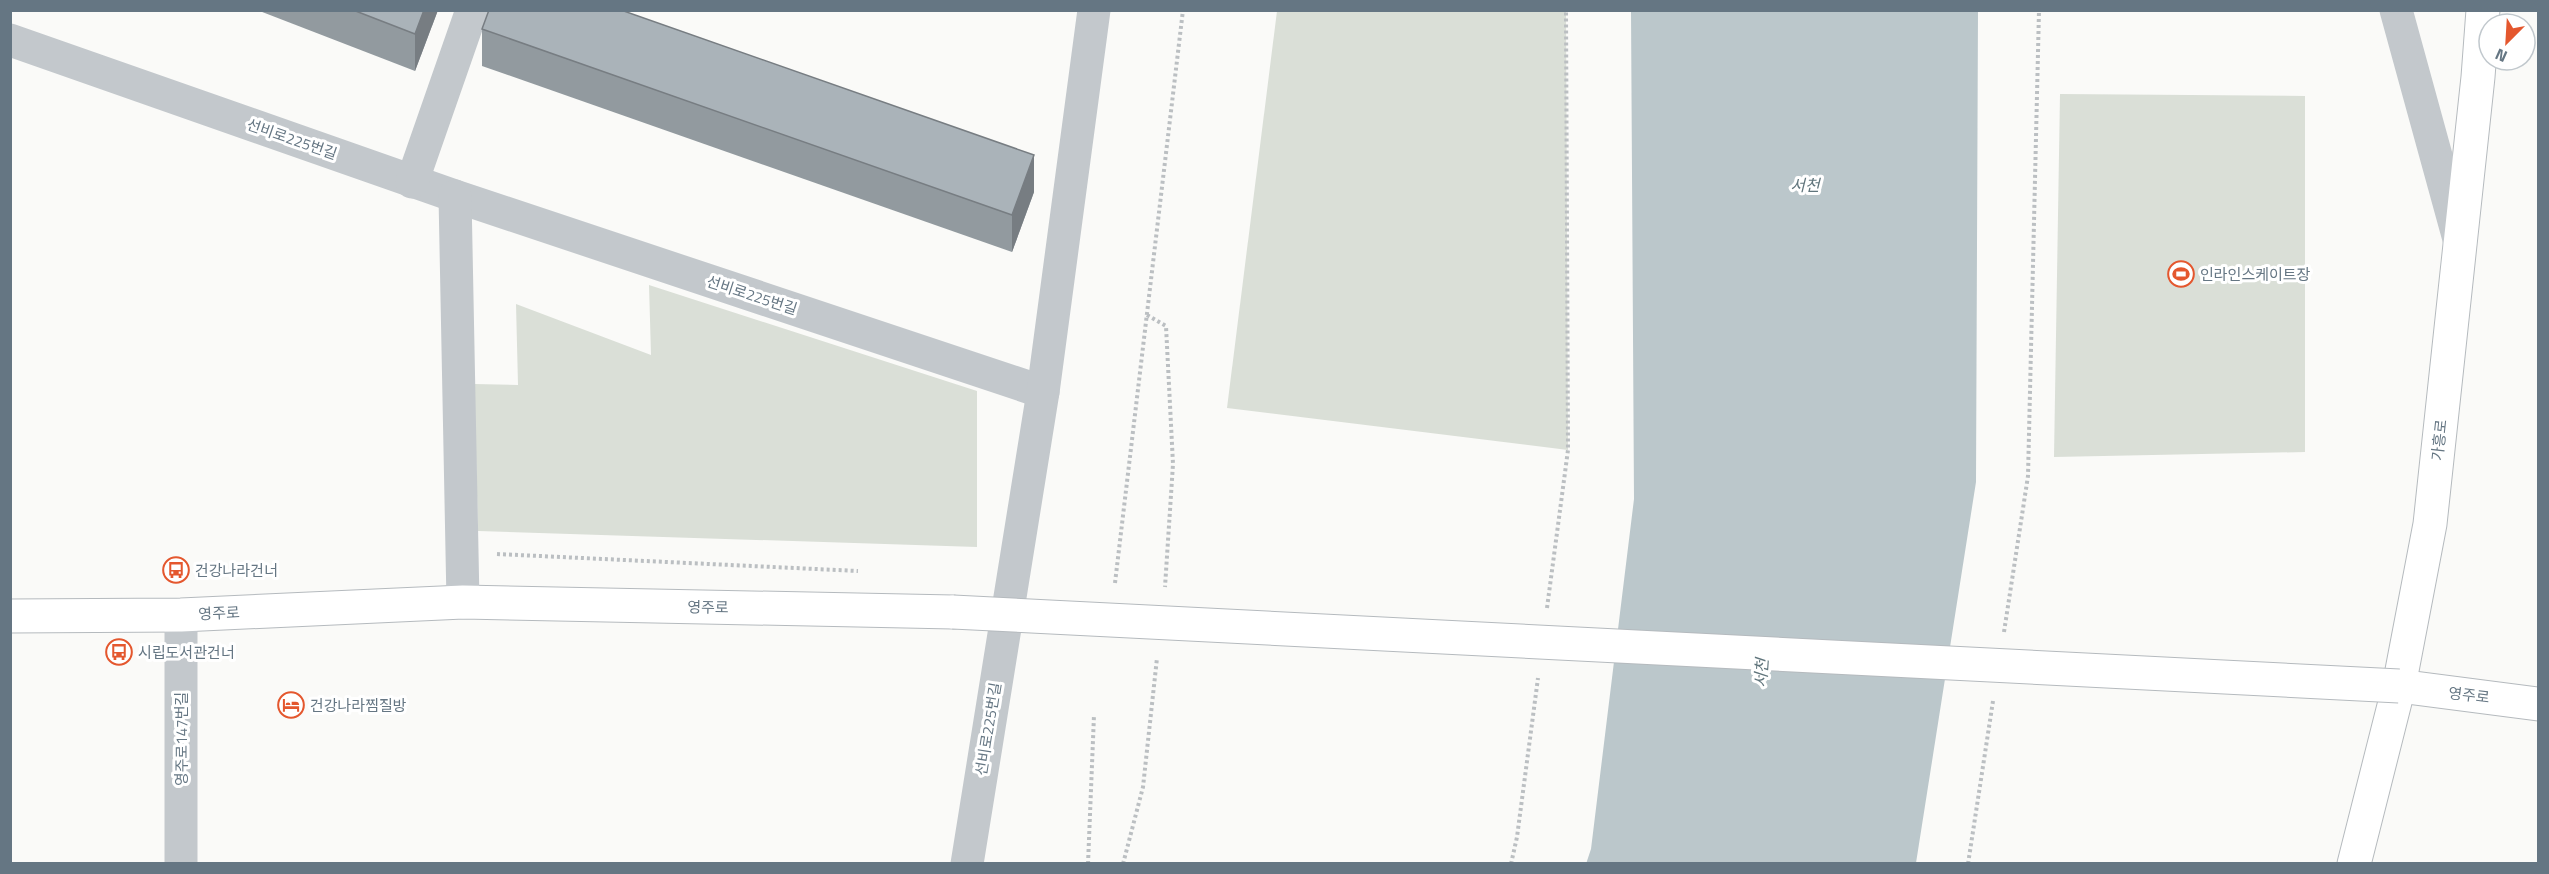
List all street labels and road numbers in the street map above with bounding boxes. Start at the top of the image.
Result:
street label: 선비로225번길 [244,113,340,165]
street label: 선비로225번길 [704,270,800,320]
street label: 가흥로 [2425,418,2453,462]
street label: 영주로 [687,595,729,619]
street label: 영주로 [198,600,240,626]
street label: 선비로225번길 [969,681,1007,777]
street label: 영주로 [2447,681,2491,709]
street label: 영주로147번길 [170,692,193,786]

